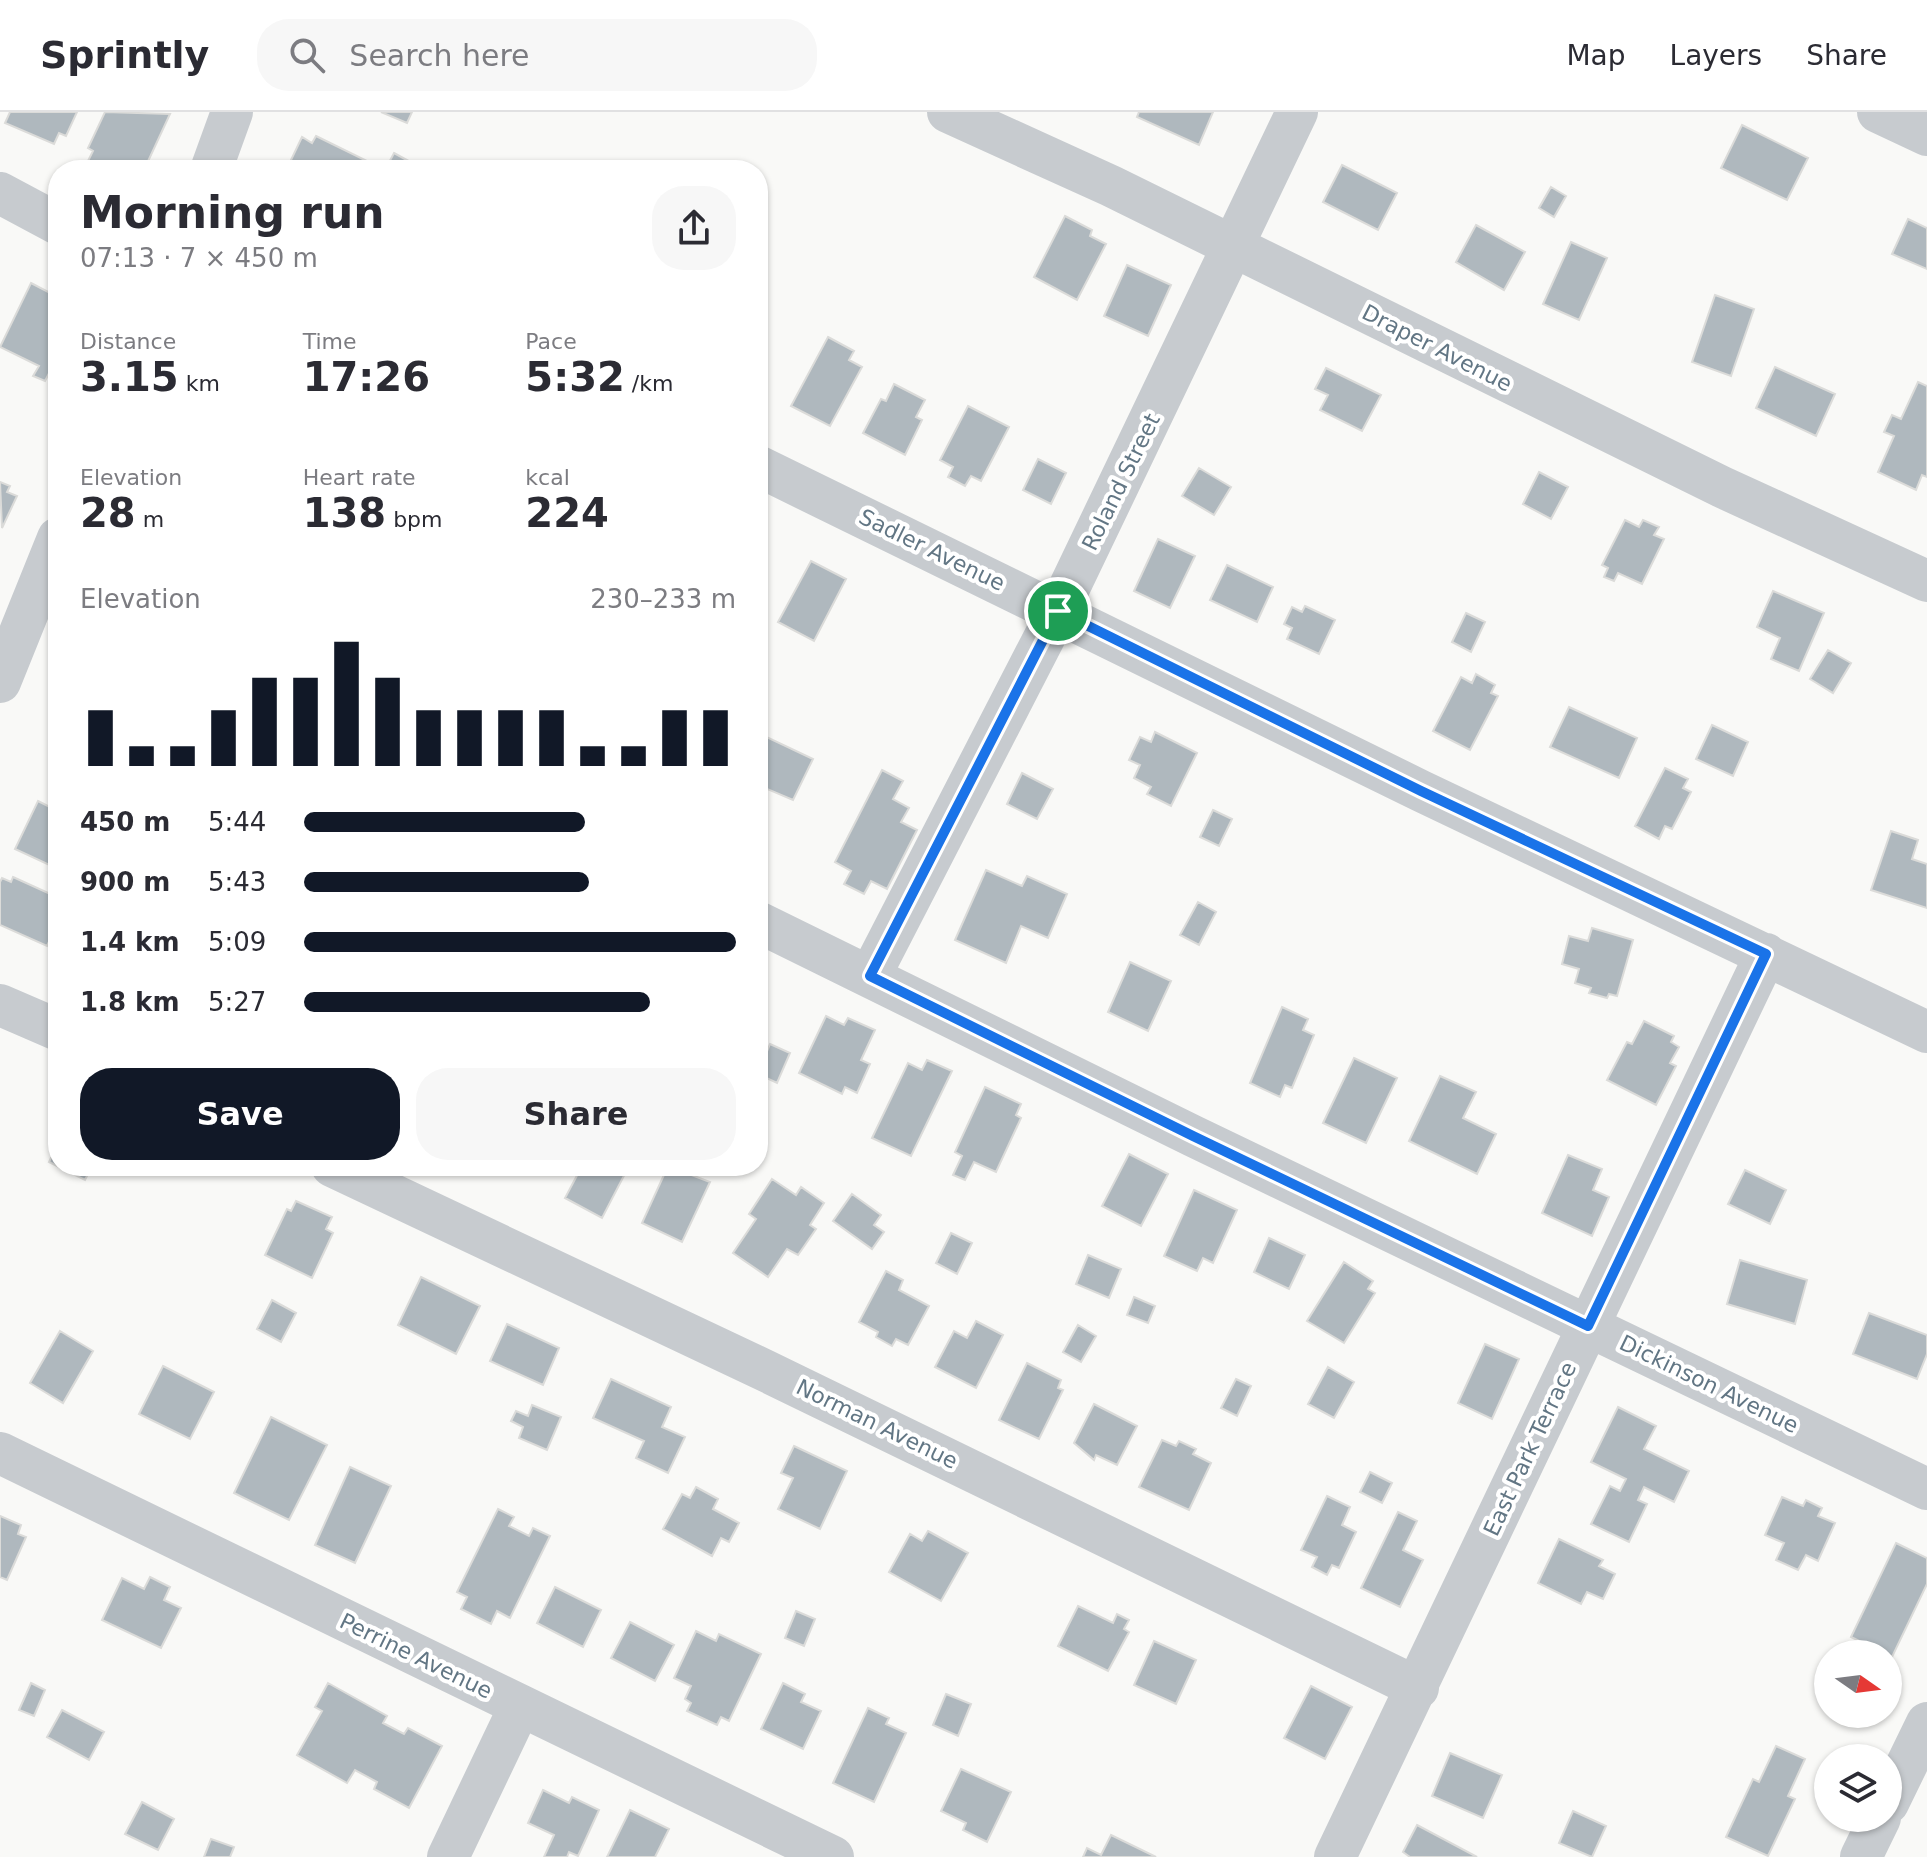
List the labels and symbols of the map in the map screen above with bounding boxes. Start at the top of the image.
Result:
street label: Draper Avenue [1358,299,1516,397]
street label: Roland Street [1077,409,1165,554]
street label: Sadler Avenue [855,504,1009,596]
pin [1024,577,1092,645]
street label: Dickinson Avenue [1616,1330,1802,1438]
street label: East Park Terrace [1479,1358,1581,1540]
street label: Norman Avenue [792,1374,962,1474]
street label: Perrine Avenue [336,1608,496,1704]
north arrow [1814,1640,1902,1728]

